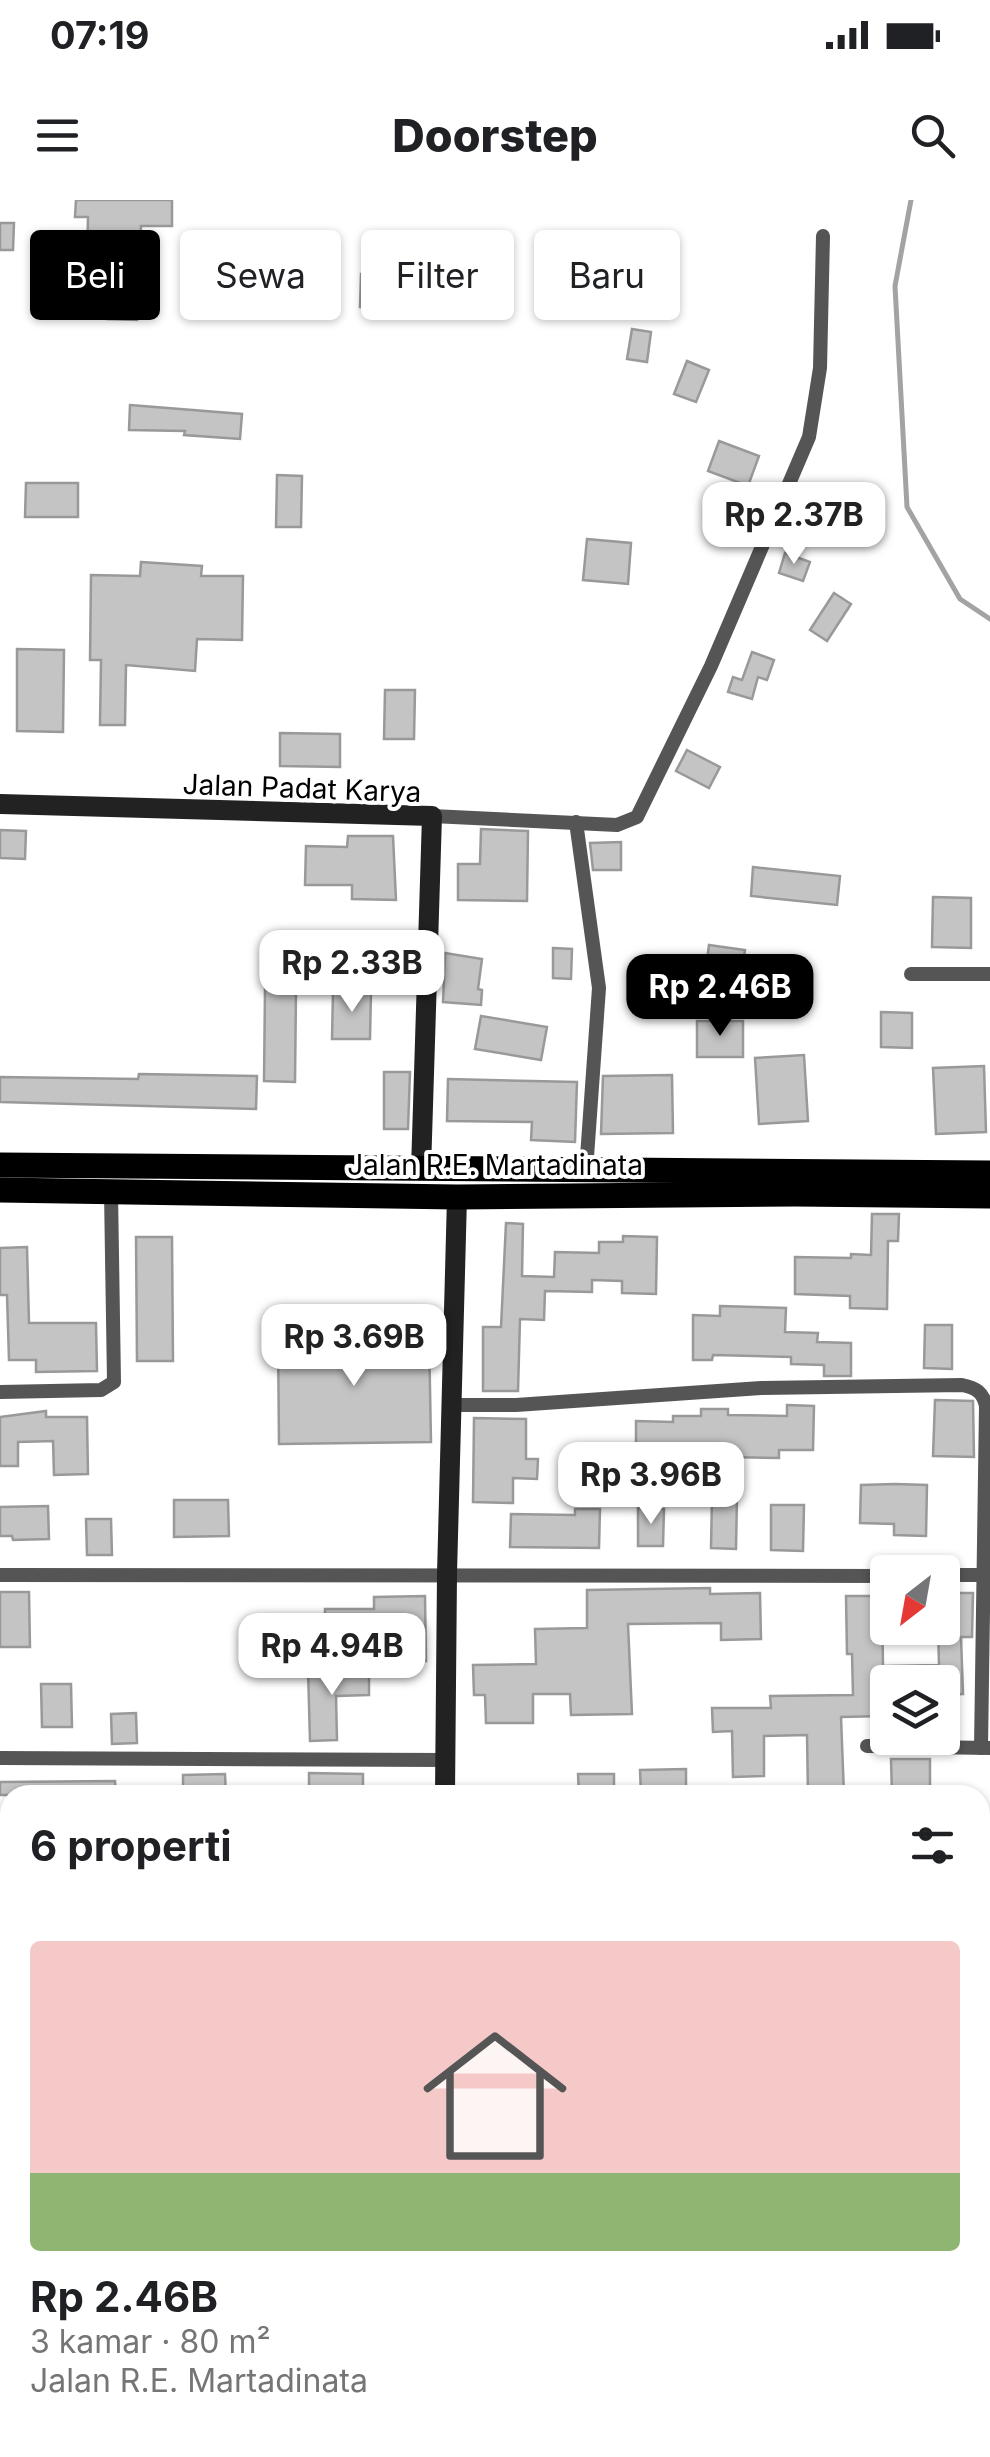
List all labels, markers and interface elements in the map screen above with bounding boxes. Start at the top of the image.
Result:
text: 07:19 [50,12,149,58]
icon: menu [30,108,85,163]
text: Doorstep [392,108,598,163]
icon: search [905,108,960,163]
chip: Beli [30,230,160,320]
chip: Sewa [180,230,341,320]
chip: Filter [361,230,514,320]
chip: Baru [534,230,680,320]
pin: Rp 2.37B [691,482,897,567]
text: Rp 2.37B [724,495,864,534]
street label: Jalan Padat Karya [182,767,422,809]
pin: Rp 2.33B [249,930,455,1015]
text: Rp 2.33B [281,943,423,982]
pin: Rp 2.46B [617,954,823,1039]
text: Rp 2.46B [648,967,792,1006]
street label: Jalan R.E. Martadinata [347,1148,643,1182]
pin: Rp 3.69B [251,1304,457,1389]
text: Rp 3.69B [283,1317,425,1356]
pin: Rp 3.96B [548,1442,754,1527]
text: Rp 3.96B [580,1455,722,1494]
north arrow [870,1555,960,1645]
map controls [870,1555,960,1755]
pin: Rp 4.94B [229,1613,435,1698]
text: Rp 4.94B [260,1626,404,1665]
button: layers [870,1665,960,1755]
icon: filters [905,1818,960,1873]
text: 6 properti [30,1820,232,1871]
icon: home [405,2006,585,2186]
text: Rp 2.46B [30,2271,218,2322]
text: 3 kamar · 80 m² [30,2322,271,2361]
text: Jalan R.E. Martadinata [30,2361,368,2400]

